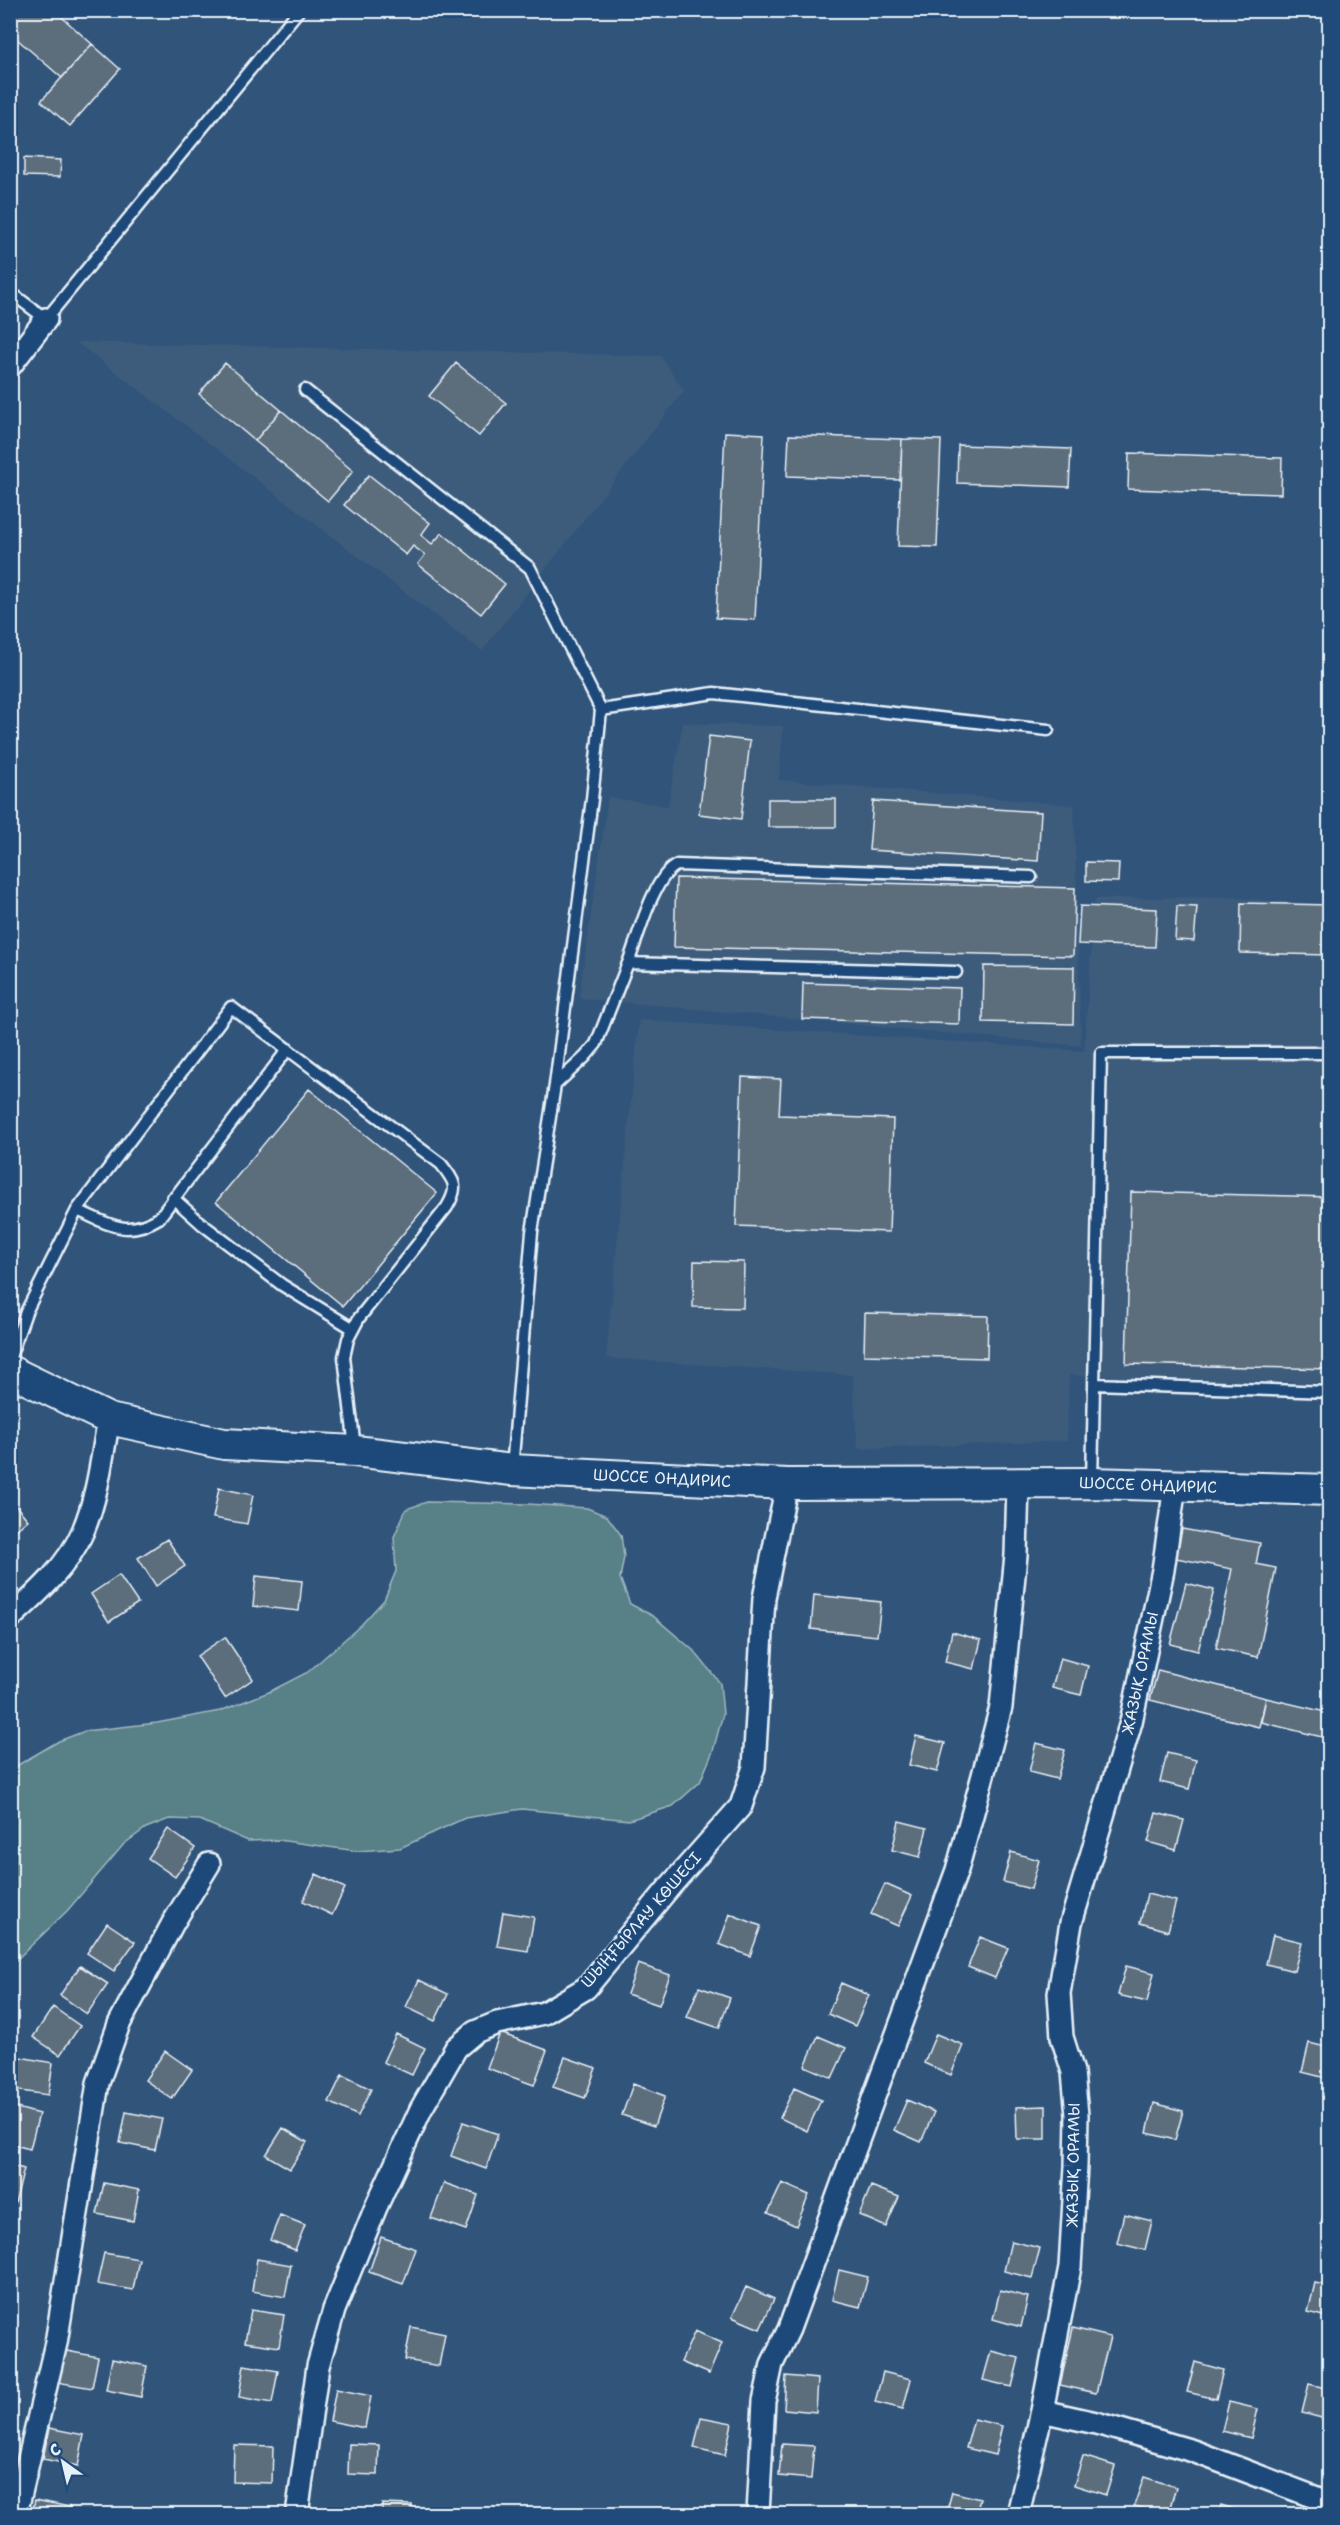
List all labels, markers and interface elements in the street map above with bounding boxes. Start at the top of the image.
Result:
street label: ШОССЕ ОНДИРИС [592,1464,732,1492]
street label: ШОССЕ ОНДИРИС [1079,1472,1218,1498]
street label: ЖАЗЫҚ ОРАМЫ [1117,1610,1163,1736]
street label: ШЫҢҒЫРЛАУ КӨШЕСІ [576,1848,706,1992]
street label: ЖАЗЫҚ ОРАМЫ [1061,2102,1085,2228]
north arrow [33,2432,93,2492]
text: С [45,2438,65,2461]

